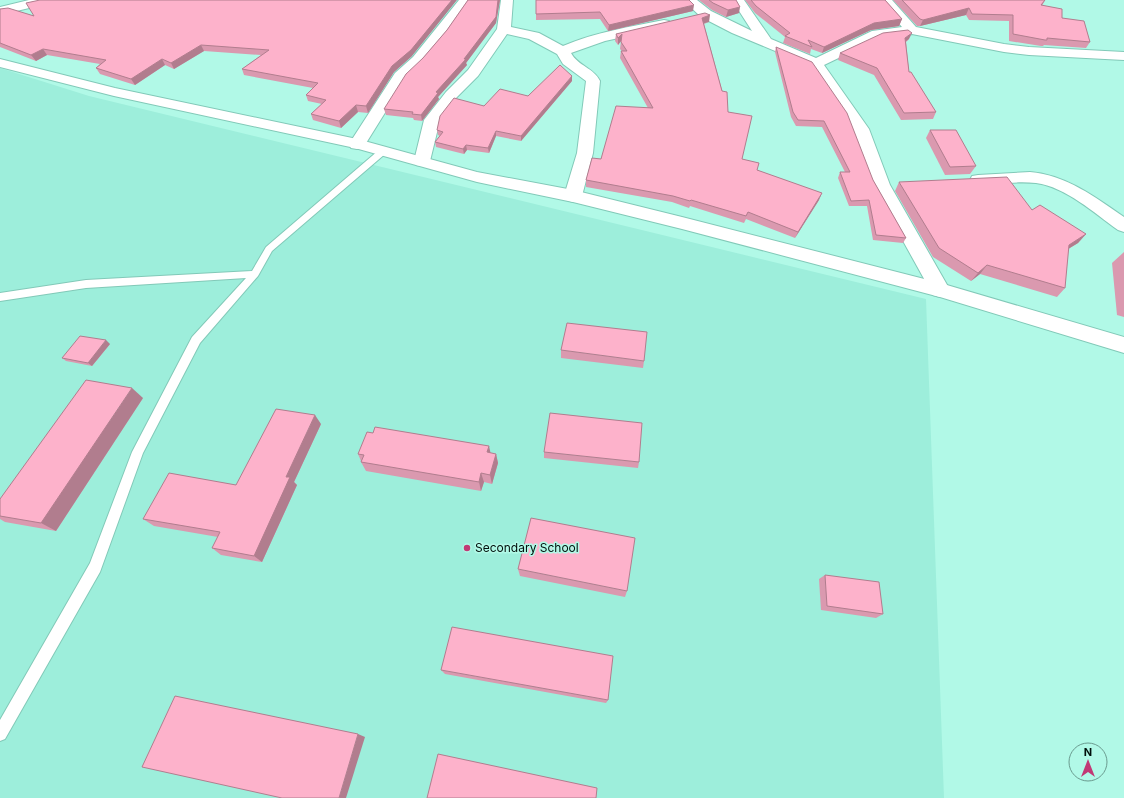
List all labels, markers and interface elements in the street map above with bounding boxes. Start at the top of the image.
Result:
place label: Secondary School [475,540,579,555]
marker: Secondary School [462,543,472,553]
north arrow [1068,742,1108,782]
text: N [1084,745,1092,759]

